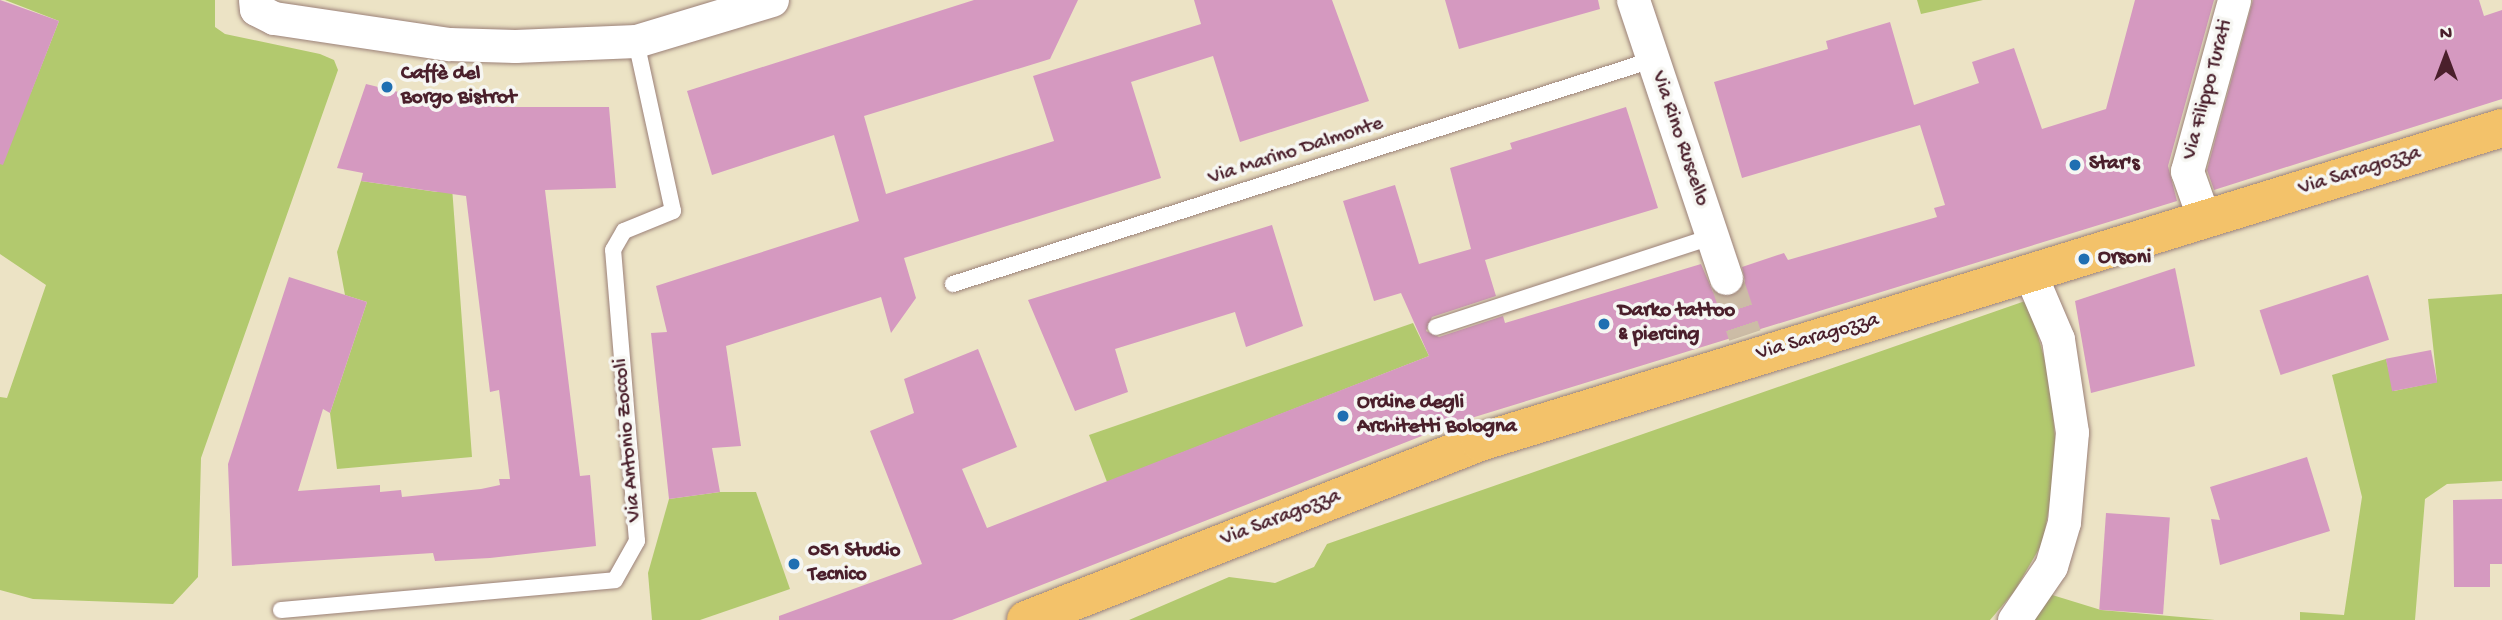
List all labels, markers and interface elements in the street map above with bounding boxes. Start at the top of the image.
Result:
street label: Via Filippo Turati [2178,17,2240,163]
north arrow [2411,21,2481,91]
text: N [2440,23,2452,46]
place label: Caffè del Borgo Bistrot [401,62,516,112]
street label: Via Rino Ruscello [1644,68,1714,210]
marker: Caffè del Borgo Bistrot [379,79,395,95]
street label: Via Marino Dalmonte [1206,112,1386,192]
street label: Via Saragozza [2296,141,2424,203]
place label: Star's [2089,152,2139,178]
marker: Star's [2067,157,2083,173]
place label: Orsoni [2098,246,2151,272]
marker: Orsoni [2076,251,2092,267]
place label: Darko tattoo & piercing [1618,299,1735,349]
street label: Via Saragozza [1754,308,1882,368]
marker: Darko tattoo & piercing [1596,316,1612,332]
street label: Via Antonio Zoccoli [609,357,649,523]
place label: Ordine degli Architetti Bologna [1357,391,1517,441]
marker: Ordine degli Architetti Bologna [1335,408,1351,424]
street label: Via Saragozza [1217,485,1345,553]
place label: 051 Studio Tecnico [808,539,900,589]
marker: 051 Studio Tecnico [786,556,802,572]

